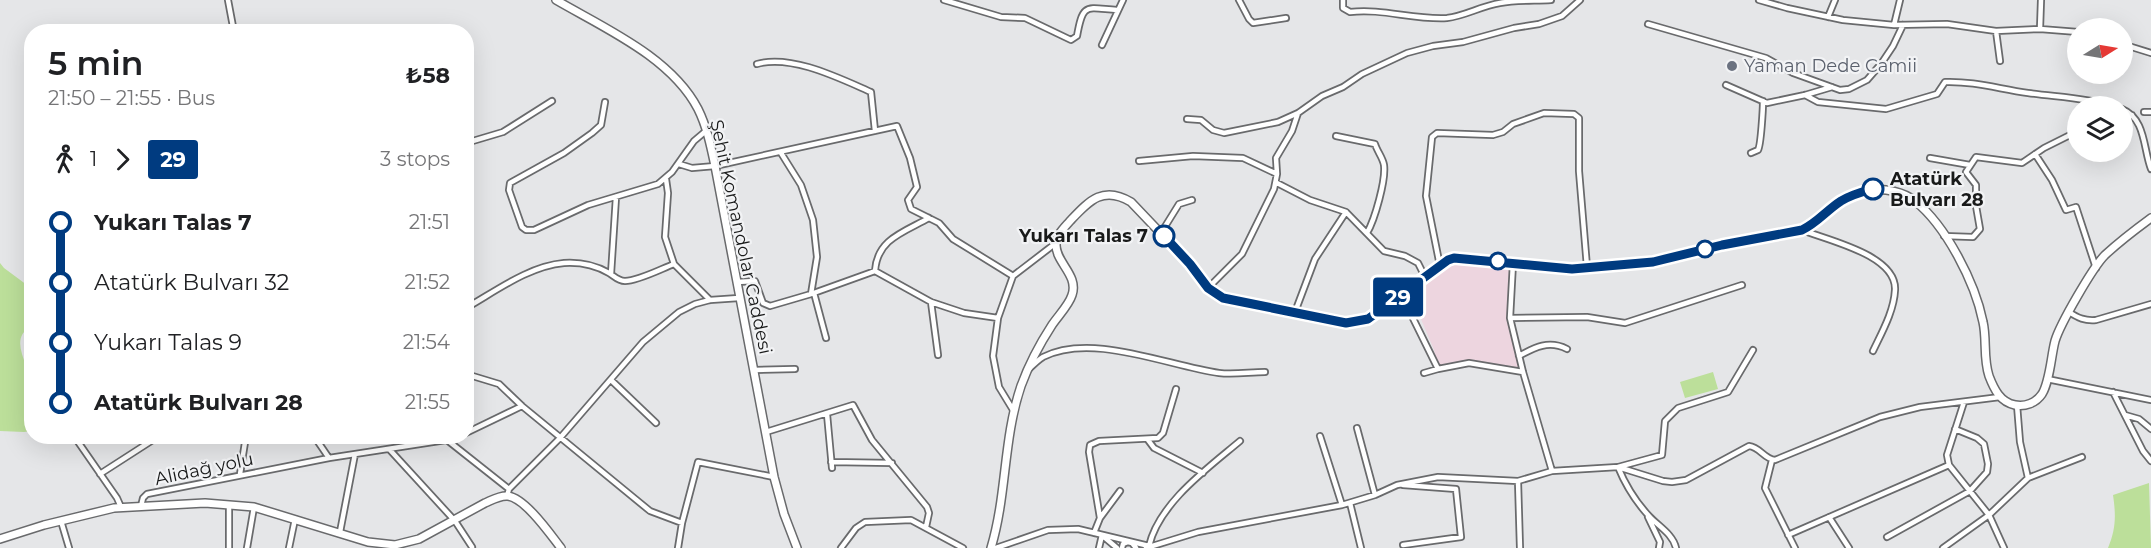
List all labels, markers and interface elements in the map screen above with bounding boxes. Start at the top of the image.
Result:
north arrow [2067,18,2133,84]
map controls [2067,18,2133,162]
text: 5 min [48,43,143,83]
place label: Yaman Dede Camii [1744,55,1917,77]
marker: Yaman Dede Camii [1725,59,1739,73]
text: ₺58 [406,62,450,89]
text: 21:50 – 21:55 · Bus [48,86,215,110]
button: layers [2067,96,2133,162]
street label: Şehit Komandolar Caddesi [705,118,777,356]
icon: walk [48,143,81,176]
icon: forward [106,143,139,176]
text: 1 [90,147,97,171]
text: 29 [160,147,186,172]
text: 3 stops [380,147,450,171]
place label: Atatürk Bulvarı 28 [1889,168,1984,211]
marker: Atatürk Bulvarı 28 [1862,178,1884,200]
text: Yukarı Talas 7 [94,209,252,236]
text: 21:51 [409,210,450,234]
place label: Yukarı Talas 7 [1018,225,1148,247]
marker: Yukarı Talas 7 [1153,225,1175,247]
unlabelled marker [1696,240,1714,258]
unlabelled marker [1489,252,1507,270]
text: Atatürk Bulvarı 32 [94,269,289,296]
text: 21:52 [405,270,450,294]
line badge: 29 [1371,278,1425,316]
text: 29 [1385,285,1411,310]
text: Yukarı Talas 9 [94,329,242,356]
text: 21:54 [403,330,450,354]
text: Atatürk Bulvarı 28 [94,389,303,416]
text: 21:55 [405,390,450,414]
street label: Alidağ yolu [153,448,255,490]

